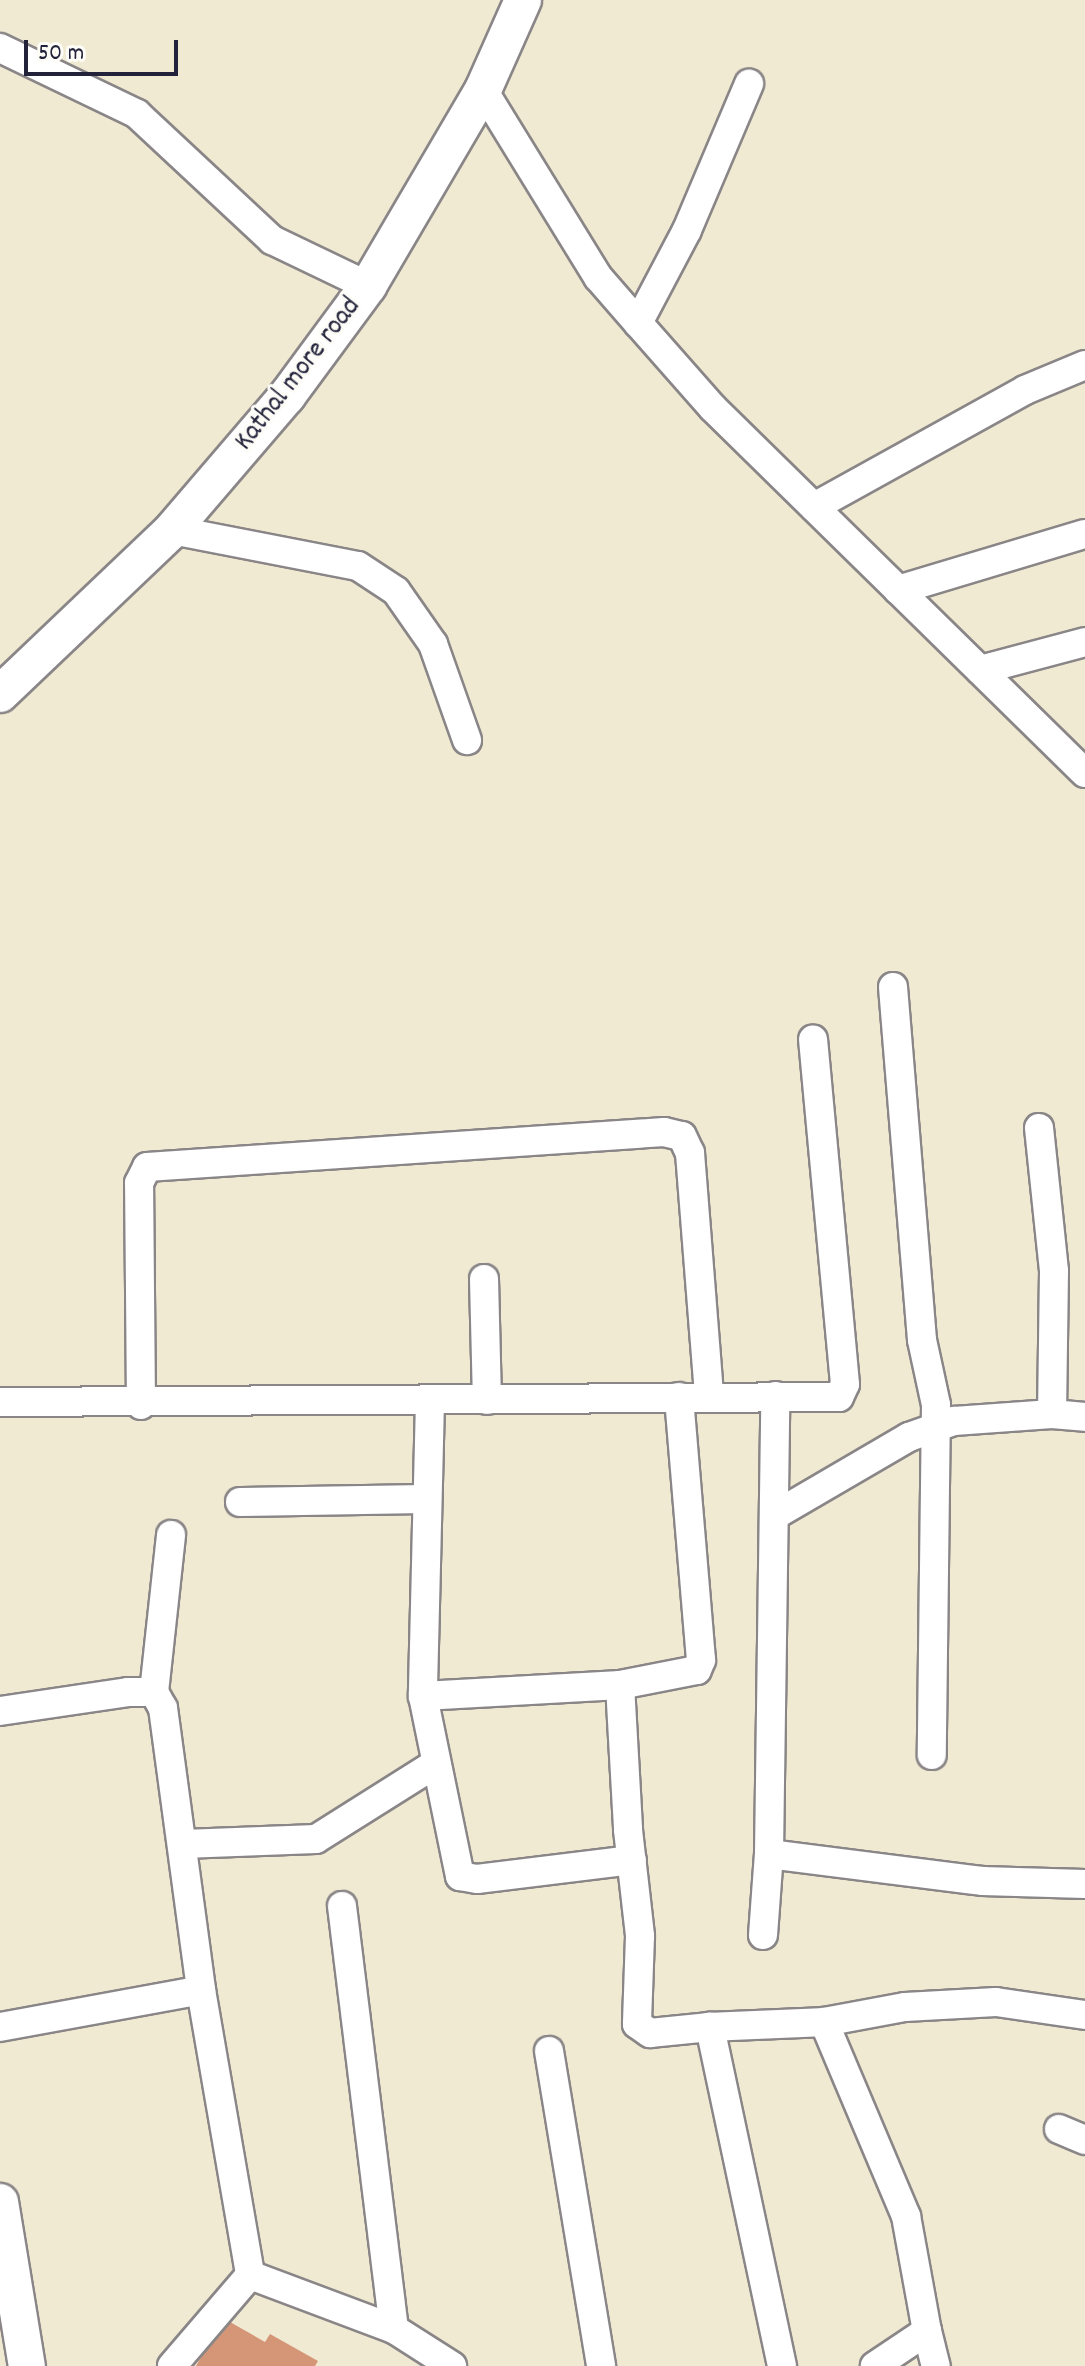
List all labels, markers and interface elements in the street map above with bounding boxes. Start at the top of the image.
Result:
scale bar [28,24,182,74]
text: 50 m [38,37,84,71]
street label: Kathal more road [229,292,369,458]

